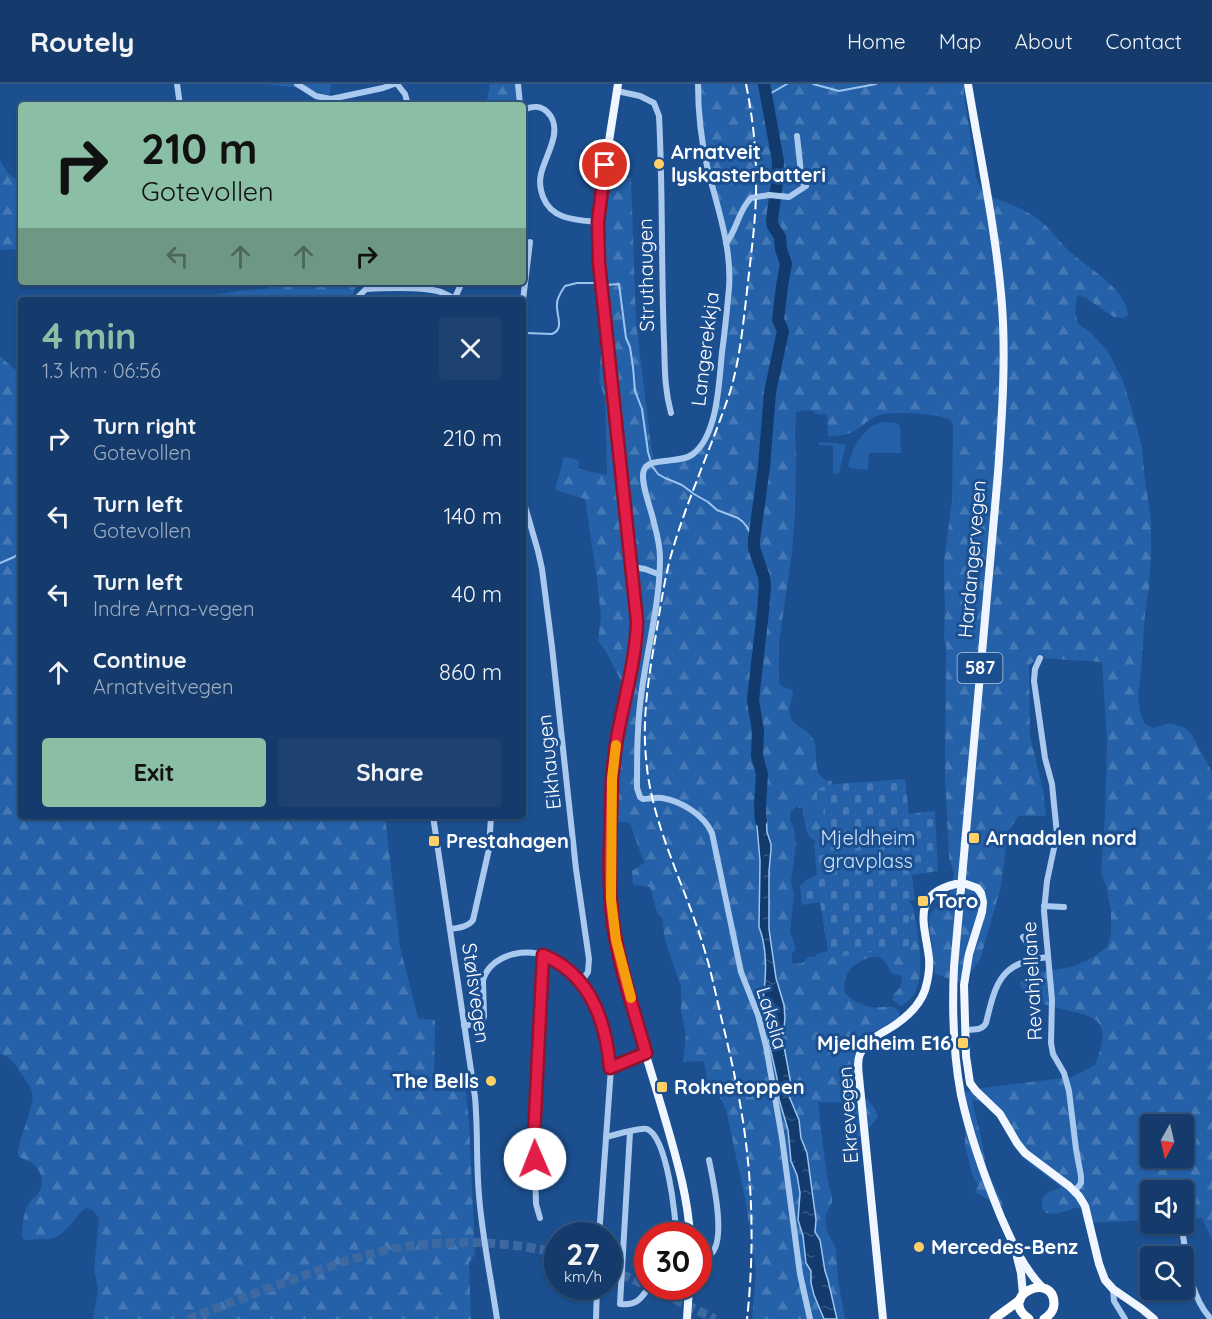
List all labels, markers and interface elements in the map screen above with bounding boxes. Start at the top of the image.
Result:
text: Routely [30,24,134,59]
text: Home [847,28,906,54]
text: Map [939,28,982,54]
text: About [1015,28,1073,54]
text: Contact [1106,28,1182,54]
text: 210 m [141,122,258,175]
icon: right [42,126,120,204]
pin [579,139,630,190]
place label: Arnatveit lyskasterbatteri [671,139,826,187]
icon: arrive [588,148,621,181]
marker: Arnatveit lyskasterbatteri [652,157,666,171]
text: Gotevollen [141,174,274,208]
street label: Struthaugen [632,218,659,332]
icon: left [161,240,194,273]
icon: ahead [224,240,257,273]
icon: ahead [287,240,320,273]
icon: right [350,240,383,273]
street label: Langerekkja [685,290,724,408]
text: 4 min [42,313,136,358]
button: close [439,317,502,380]
text: 1.3 km · 06:56 [42,358,161,383]
text: Turn right [93,412,197,440]
icon: right [42,422,75,455]
text: 210 m [443,424,502,452]
text: Gotevollen [93,440,191,465]
street label: Hardangervegen [952,479,991,639]
text: Turn left [93,490,183,518]
icon: left [42,500,75,533]
text: 140 m [443,502,502,530]
text: Gotevollen [93,518,191,543]
text: Turn left [93,568,183,596]
icon: left [42,578,75,611]
text: 40 m [451,580,502,608]
text: Indre Arna-vegen [93,596,254,621]
text: Continue [93,646,187,674]
road number: 587 [958,653,1002,683]
icon: ahead [42,656,75,689]
text: 860 m [439,658,502,686]
text: Arnatveitvegen [93,674,234,699]
street label: Eikhaugen [531,713,566,811]
button: Exit [42,738,266,807]
button: Share [278,738,502,807]
park label: Mjeldheim gravplass [821,825,915,873]
place label: Arnadalen nord [986,825,1137,850]
place label: Prestahagen [446,828,569,853]
marker: Arnadalen nord [967,831,981,845]
marker: Prestahagen [427,834,441,848]
place label: Toro [935,888,978,913]
marker: Toro [916,894,930,908]
street label: Revahjellane [1016,921,1047,1041]
street label: Stølsvegen [457,941,496,1045]
street label: Lakslia [751,984,794,1052]
place label: Mjeldheim E16 [817,1030,951,1055]
marker: Mjeldheim E16 [956,1036,970,1050]
street label: Ekrevegen [832,1066,863,1164]
place label: The Bells [392,1068,479,1093]
marker: The Bells [484,1074,498,1088]
place label: Roknetoppen [674,1074,805,1099]
marker: Roknetoppen [655,1080,669,1094]
north arrow [1140,1114,1194,1168]
map controls [1140,1114,1194,1300]
position arrow [503,1127,567,1191]
button: sound [1140,1180,1194,1234]
speed limit sign: 30 [634,1222,712,1300]
place label: Mercedes-Benz [931,1234,1078,1259]
text: 27 [566,1235,600,1273]
marker: Mercedes-Benz [912,1240,926,1254]
button: search [1140,1246,1194,1300]
text: km/h [564,1267,602,1286]

